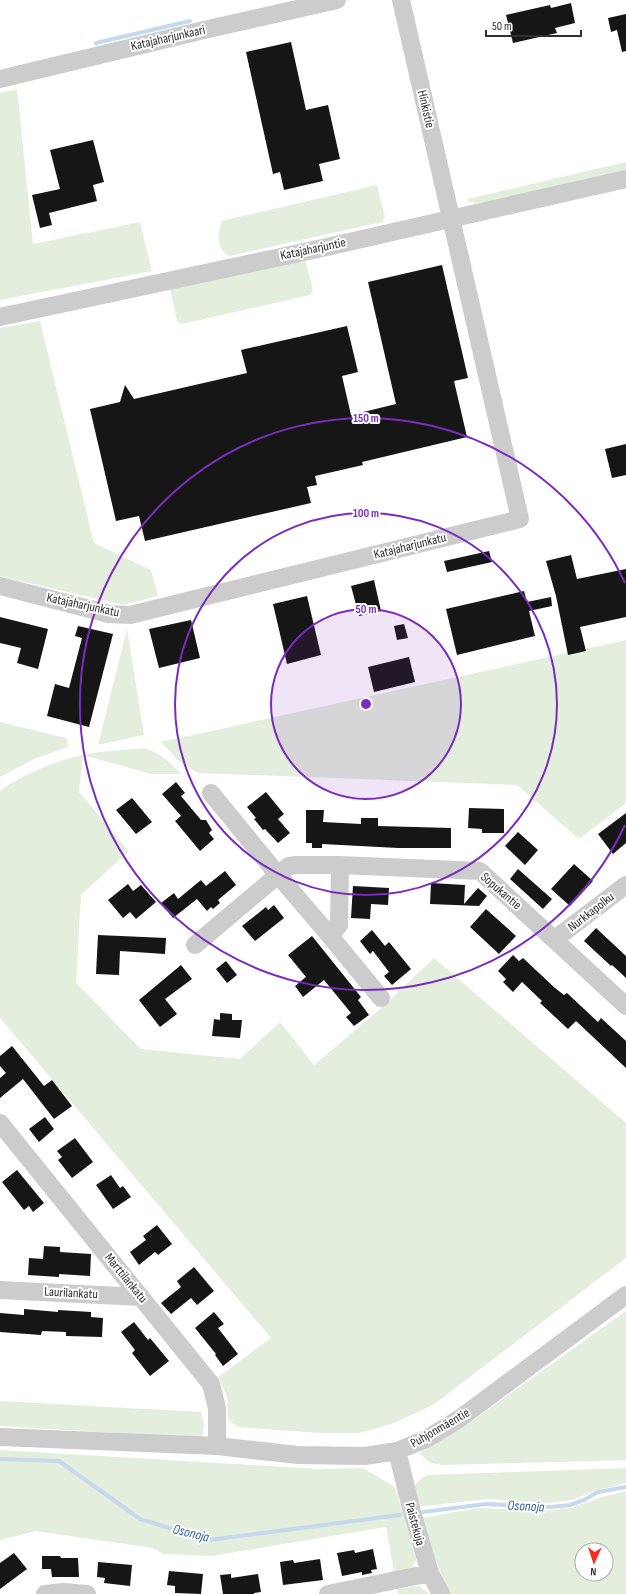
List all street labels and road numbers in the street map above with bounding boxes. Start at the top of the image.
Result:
street label: Katajaharjunkaari [129,22,207,54]
street label: Hinkistie [414,89,438,129]
street label: Katajaharjuntie [279,234,347,264]
street label: Katajaharjunkatu [372,529,448,563]
street label: Katajaharjunkatu [45,589,121,621]
street label: Sopukantie [477,869,525,913]
street label: Nurkkapolku [565,889,617,935]
street label: Marttilankatu [101,1250,151,1306]
street label: Laurilankatu [44,1284,98,1302]
street label: Puhjonmäentie [408,1405,472,1451]
street label: Paistekuja [402,1501,428,1547]

